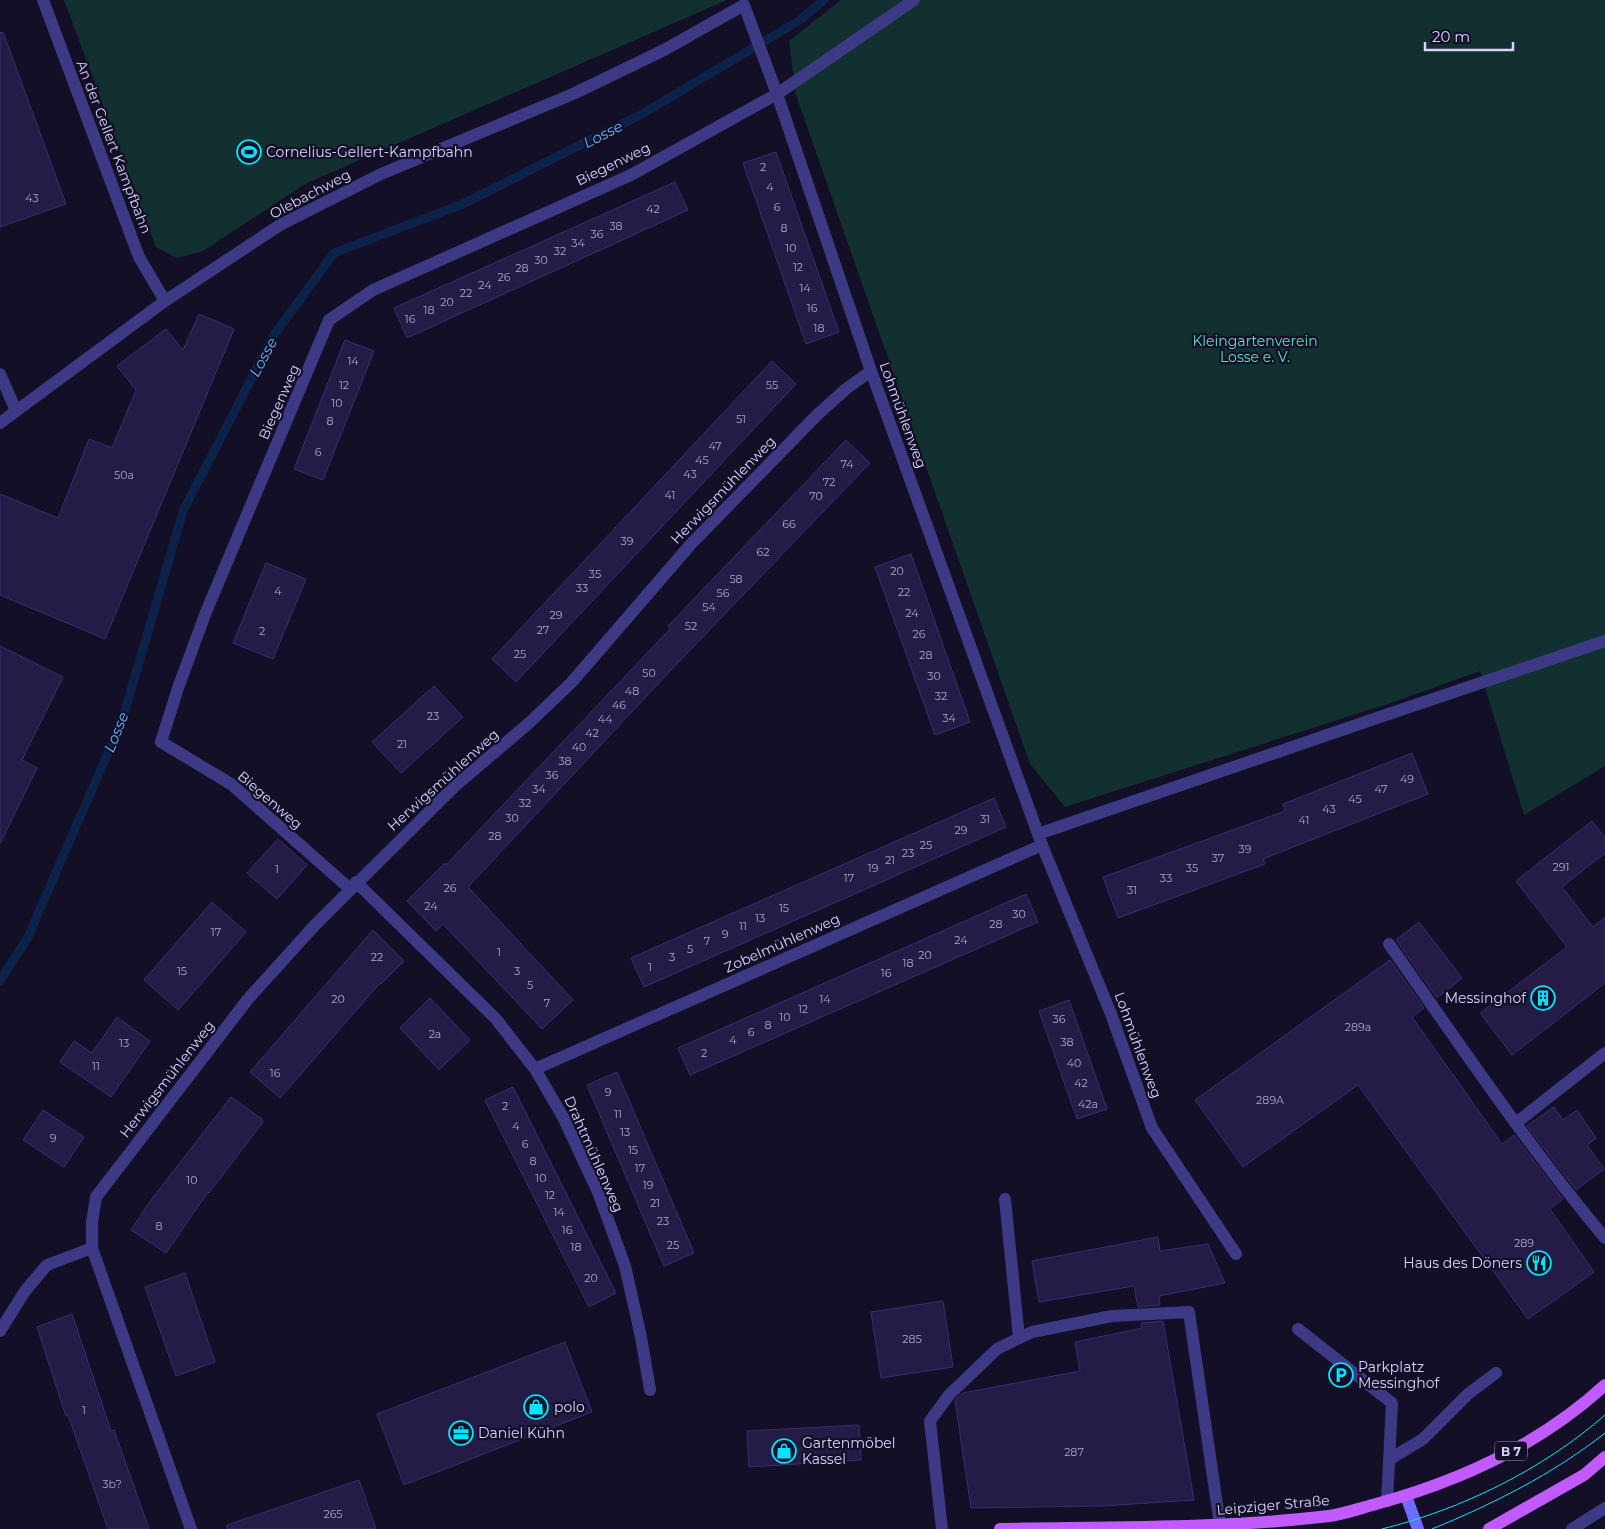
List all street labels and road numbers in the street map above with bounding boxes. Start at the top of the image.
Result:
street label: An der Gellert Kampfbahn [73,58,155,236]
street label: Biegenweg [573,138,653,190]
street label: Olebachweg [267,165,353,223]
street label: Lohmühlenweg [875,359,931,471]
street label: Biegenweg [254,362,304,442]
street label: Herwigsmühlenweg [667,432,779,548]
street label: Herwigsmühlenweg [384,725,502,835]
street label: Biegenweg [234,767,306,833]
street label: Zobelmühlenweg [721,909,843,977]
street label: Lohmühlenweg [1110,989,1166,1101]
street label: Herwigsmühlenweg [116,1017,218,1141]
street label: Drahtmühlenweg [560,1093,628,1215]
road number: B 7 [1495,1442,1527,1460]
street label: Leipziger Straße [1216,1491,1330,1519]

